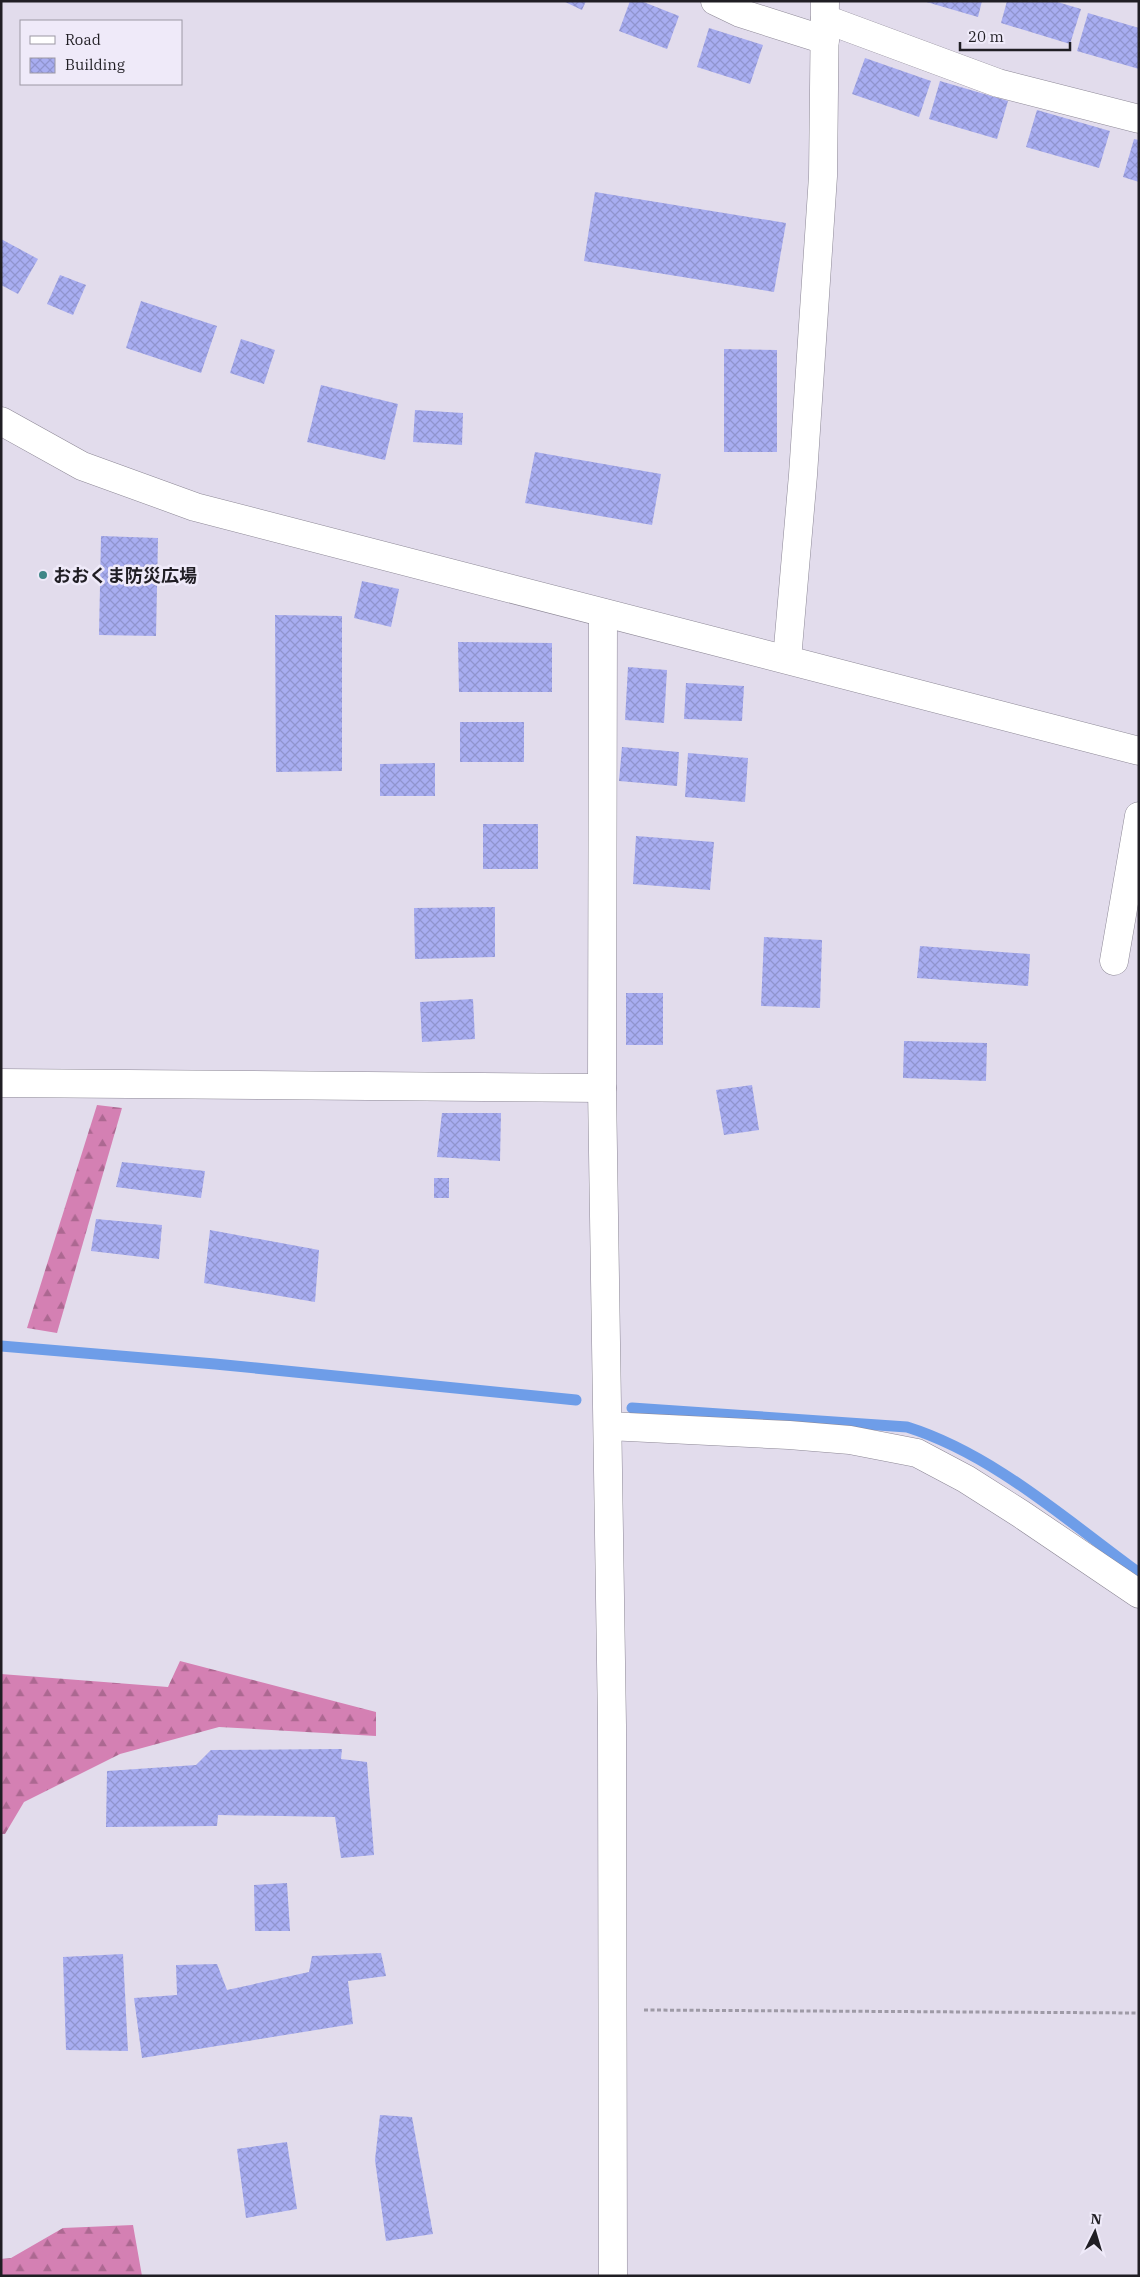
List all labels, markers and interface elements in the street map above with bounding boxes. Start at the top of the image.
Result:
legend [20,20,182,85]
scale bar [960,20,1070,52]
text: 20 m [968,27,1004,46]
text: Road [65,30,101,49]
text: Building [65,55,125,74]
place label: おおくま防災広場 [53,564,197,587]
marker: おおくま防災広場 [37,569,49,581]
north arrow [1070,2207,1120,2257]
text: N [1090,2210,1102,2228]

